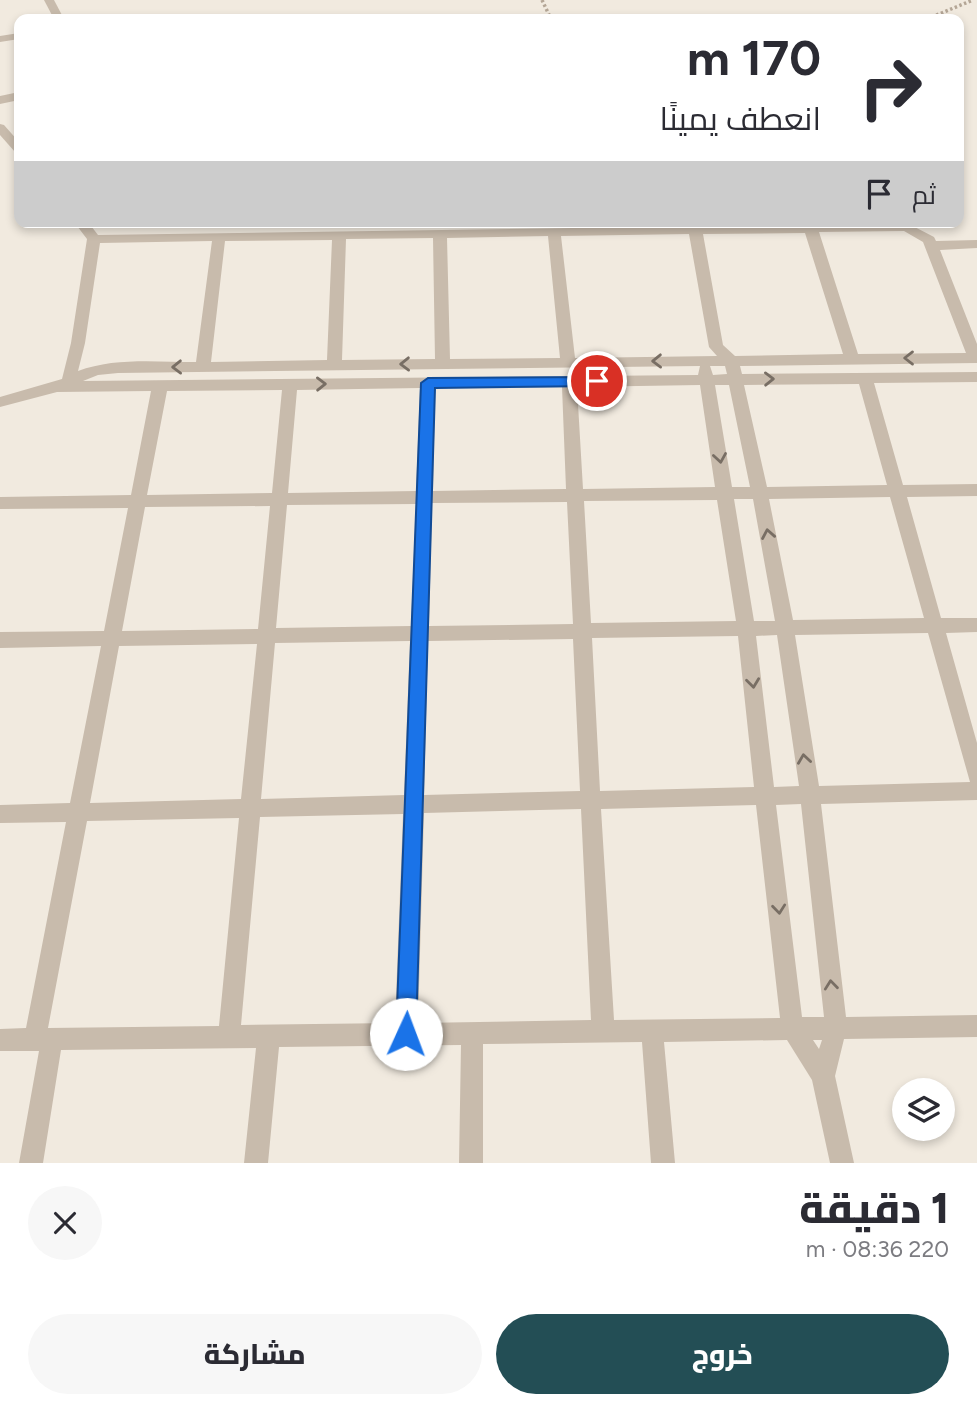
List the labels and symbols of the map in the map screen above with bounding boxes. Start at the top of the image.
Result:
one-way arrow [903,350,914,366]
pin [567,351,627,411]
one-way arrow [651,353,662,368]
one-way arrow [399,356,410,372]
one-way arrow [172,359,182,375]
one-way arrow [764,372,775,387]
one-way arrow [316,377,327,392]
one-way arrow [712,452,727,464]
one-way arrow [761,528,776,540]
one-way arrow [745,677,760,689]
one-way arrow [797,753,812,765]
one-way arrow [771,904,786,915]
one-way arrow [823,979,838,991]
position arrow [369,997,443,1071]

